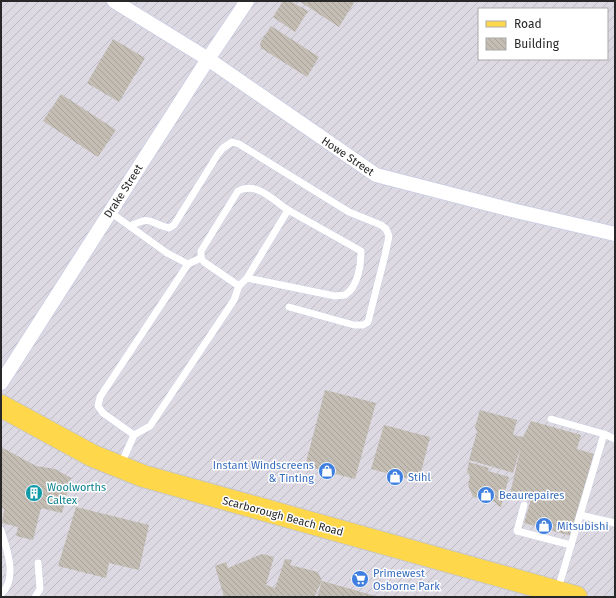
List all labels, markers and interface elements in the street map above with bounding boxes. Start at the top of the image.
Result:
legend [478,8,608,60]
text: Road [514,17,542,31]
text: Building [514,37,560,51]
street label: Howe Street [319,134,376,179]
street label: Drake Street [101,162,146,220]
place label: Instant Windscreens & Tinting [213,459,314,485]
shop icon: Instant Windscreens & Tinting [317,461,337,481]
shop icon: Stihl [385,467,405,487]
place label: Stihl [408,471,431,484]
place label: Woolworths Caltex [47,481,106,507]
building icon: Woolworths Caltex [24,483,44,503]
shop icon: Beaurepaires [476,485,496,505]
place label: Beaurepaires [499,489,564,502]
street label: Scarborough Beach Road [221,494,345,539]
shop icon: Mitsubishi [534,516,554,536]
place label: Mitsubishi [557,520,609,533]
place label: Primewest Osborne Park [373,567,440,593]
supermarket icon: Primewest Osborne Park [350,569,370,589]

